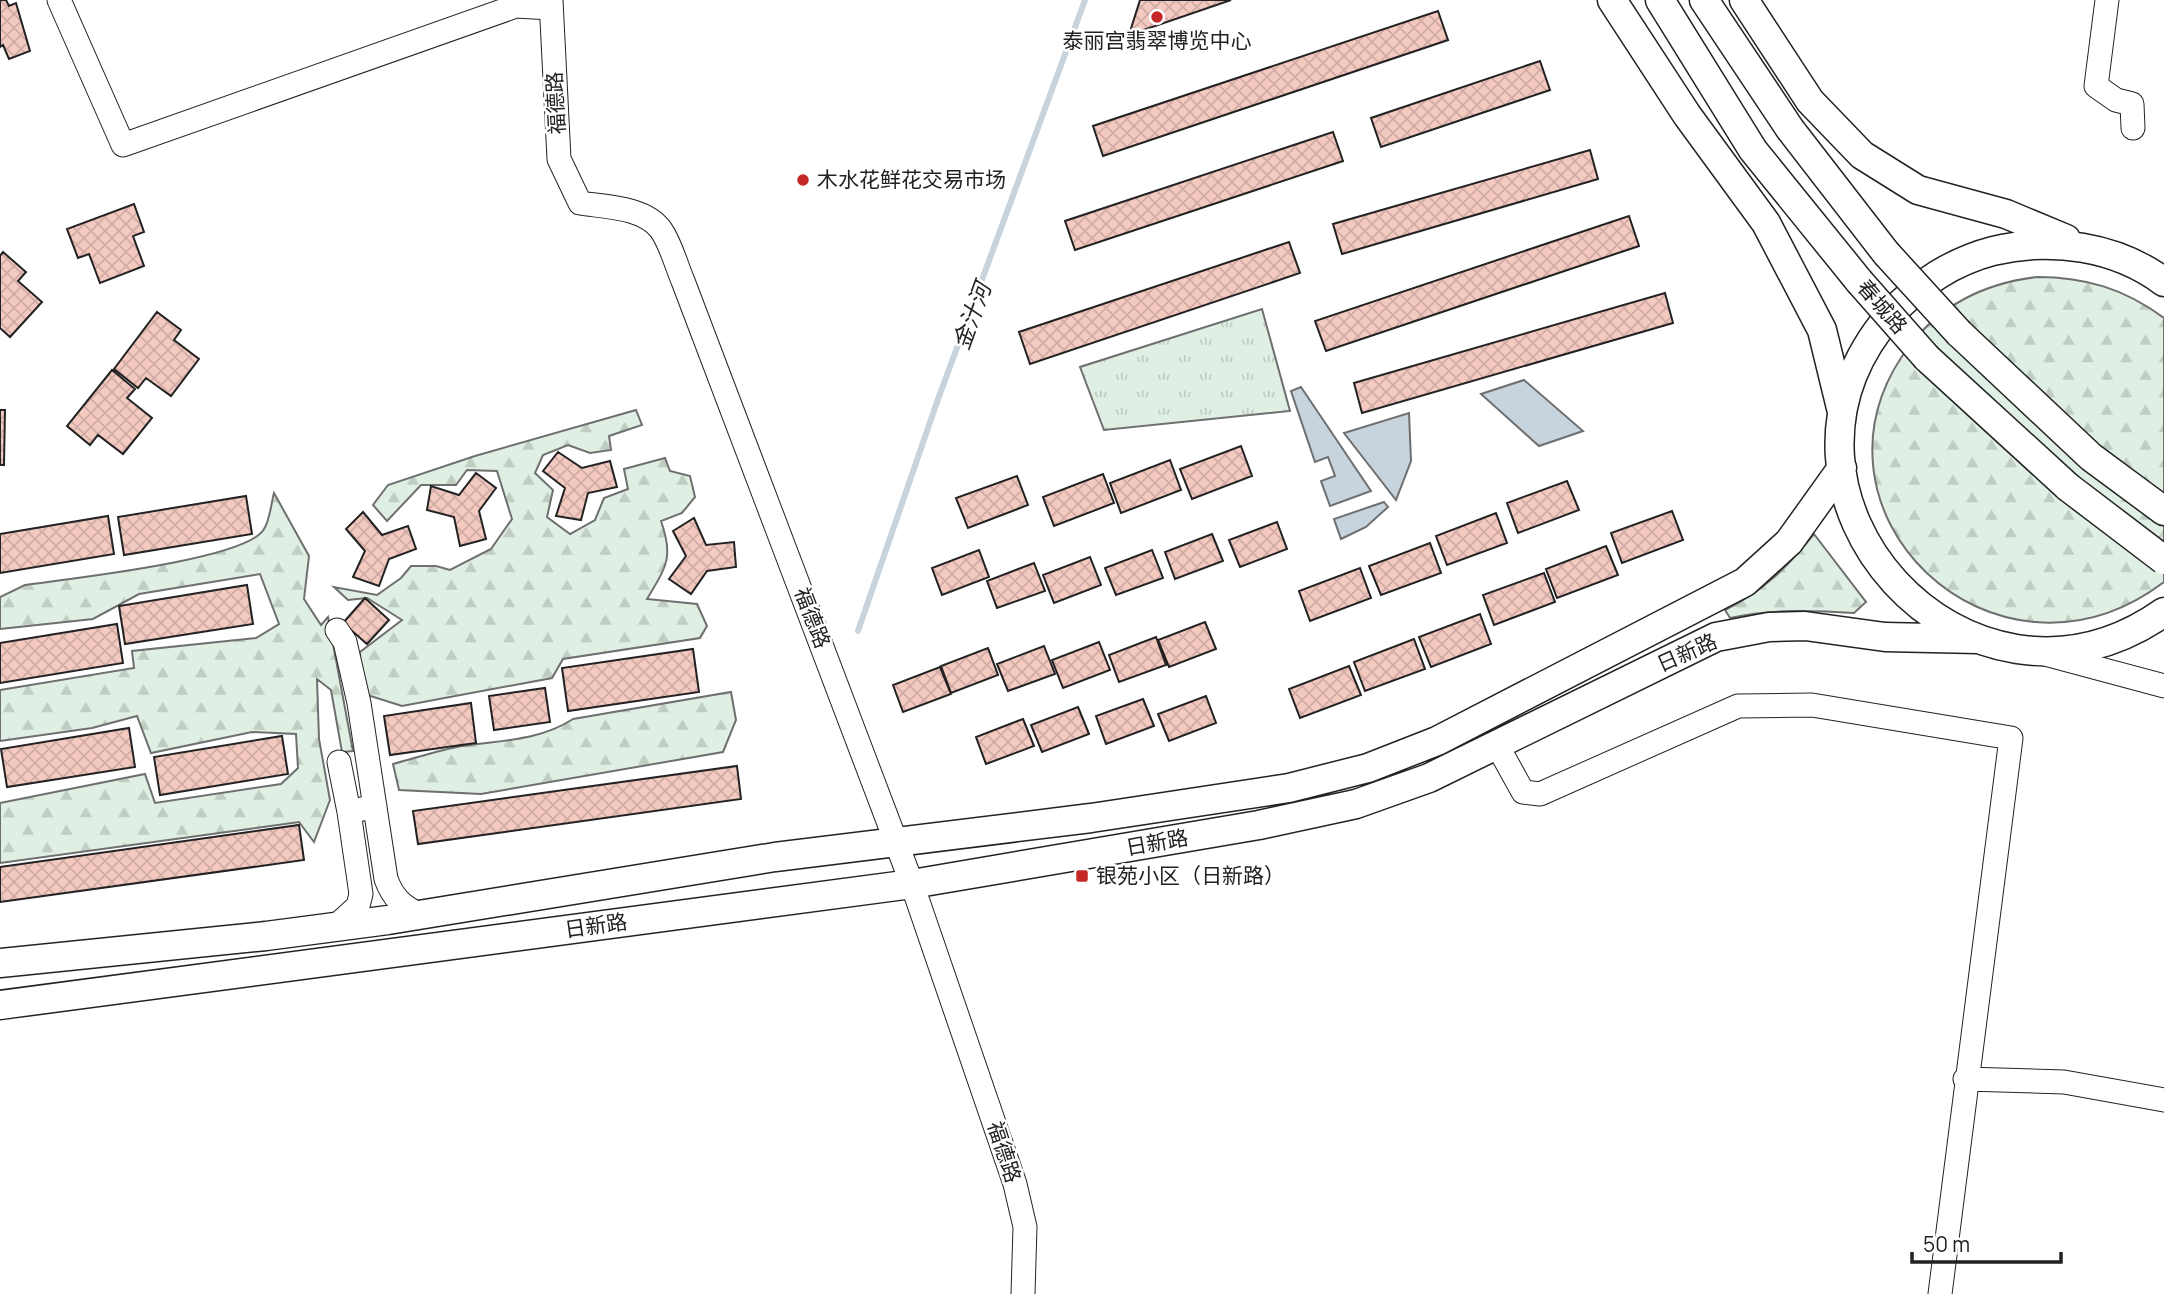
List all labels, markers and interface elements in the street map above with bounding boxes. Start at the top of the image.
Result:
marker: 泰丽宫翡翠博览中心 [1149,9,1165,25]
place label: 泰丽宫翡翠博览中心 [1063,26,1252,54]
street label: 福德路 [539,71,571,135]
place label: 木水花鲜花交易市场 [817,165,1006,193]
marker: 木水花鲜花交易市场 [795,172,811,188]
street label: 春城路 [1852,273,1914,339]
water label: 金汁河 [944,274,999,354]
street label: 福德路 [789,583,837,652]
street label: 日新路 [1652,626,1721,678]
street label: 日新路 [1123,823,1190,861]
place label: 银苑小区（日新路） [1096,861,1285,889]
marker: 银苑小区（日新路） [1074,868,1090,884]
street label: 日新路 [563,907,629,943]
street label: 福德路 [982,1117,1028,1186]
scale bar [1912,1220,2061,1264]
text: 50 m [1923,1230,1970,1258]

